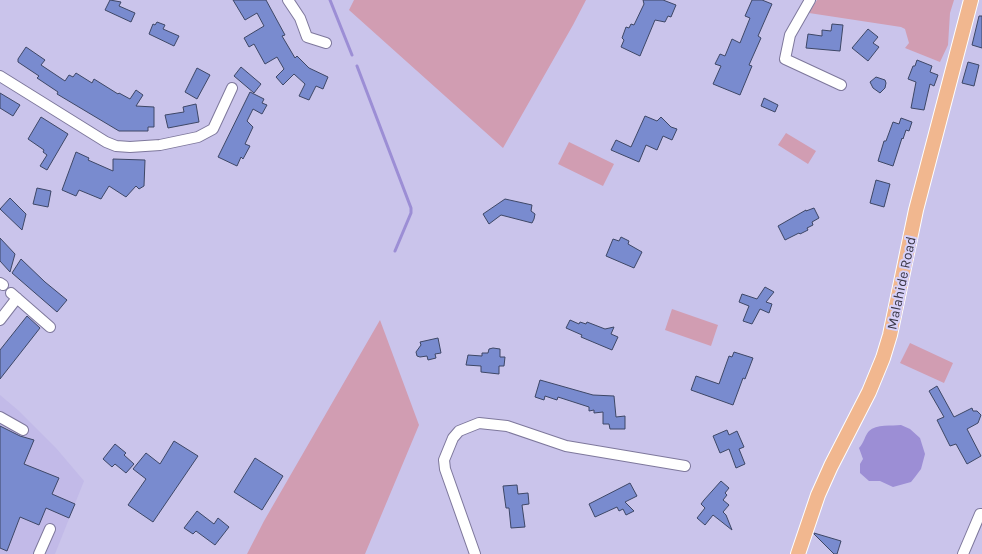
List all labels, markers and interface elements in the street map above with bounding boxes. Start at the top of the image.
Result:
street label: Malahide Road [883,235,920,331]

